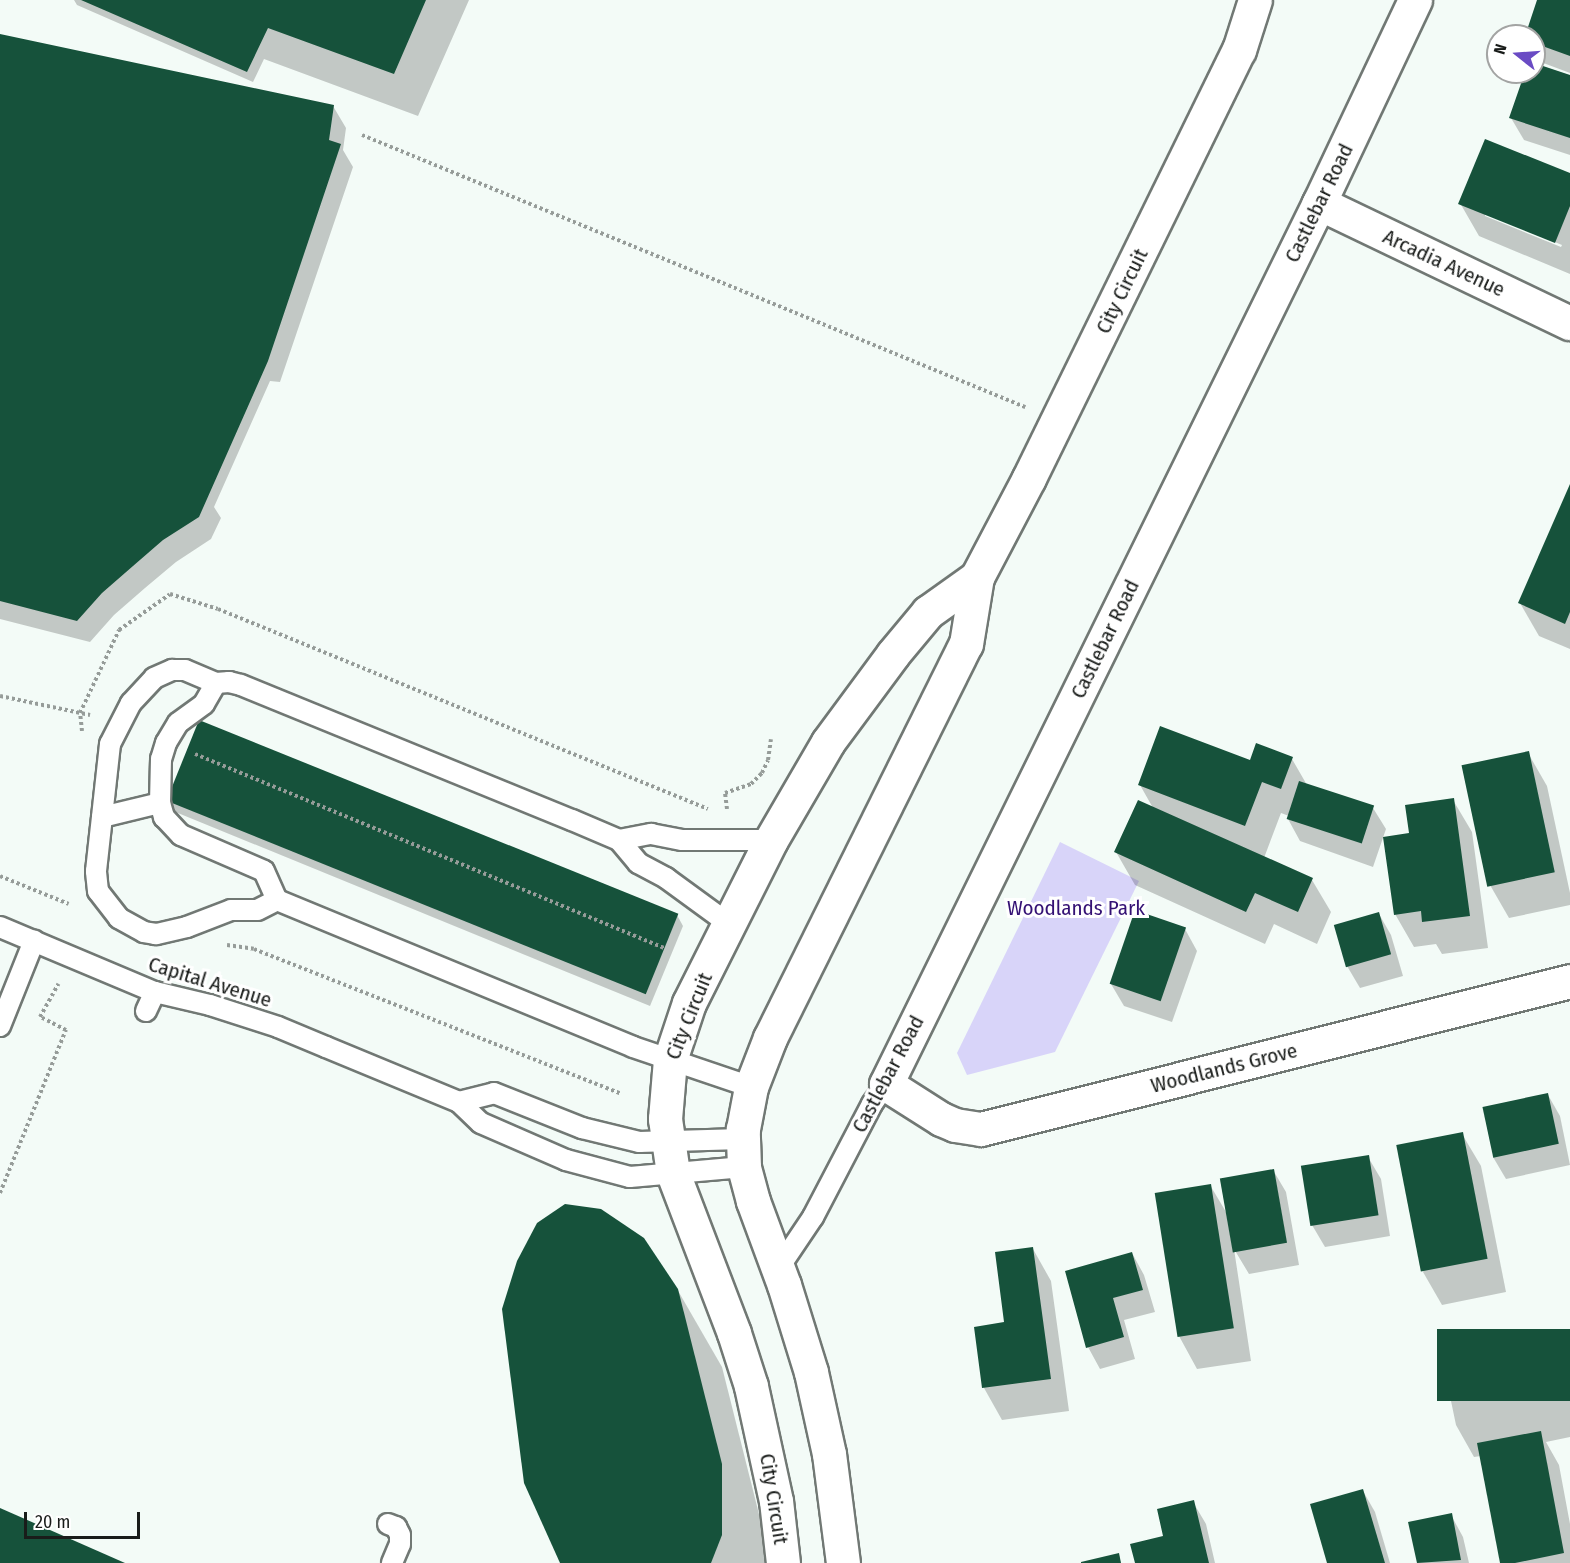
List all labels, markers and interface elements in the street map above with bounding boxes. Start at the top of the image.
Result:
north arrow [1486,24,1546,84]
text: N [1490,42,1511,57]
street label: Castlebar Road [1279,139,1359,267]
street label: Arcadia Avenue [1379,224,1509,302]
street label: City Circuit [1091,244,1153,338]
street label: Castlebar Road [1065,575,1145,703]
park label: Woodlands Park [1007,895,1145,921]
street label: Capital Avenue [145,951,275,1013]
street label: City Circuit [660,969,718,1063]
street label: Castlebar Road [847,1011,929,1137]
street label: Woodlands Grove [1148,1038,1300,1098]
street label: City Circuit [754,1452,794,1546]
scale bar [27,1500,142,1538]
text: 20 m [35,1511,70,1533]

